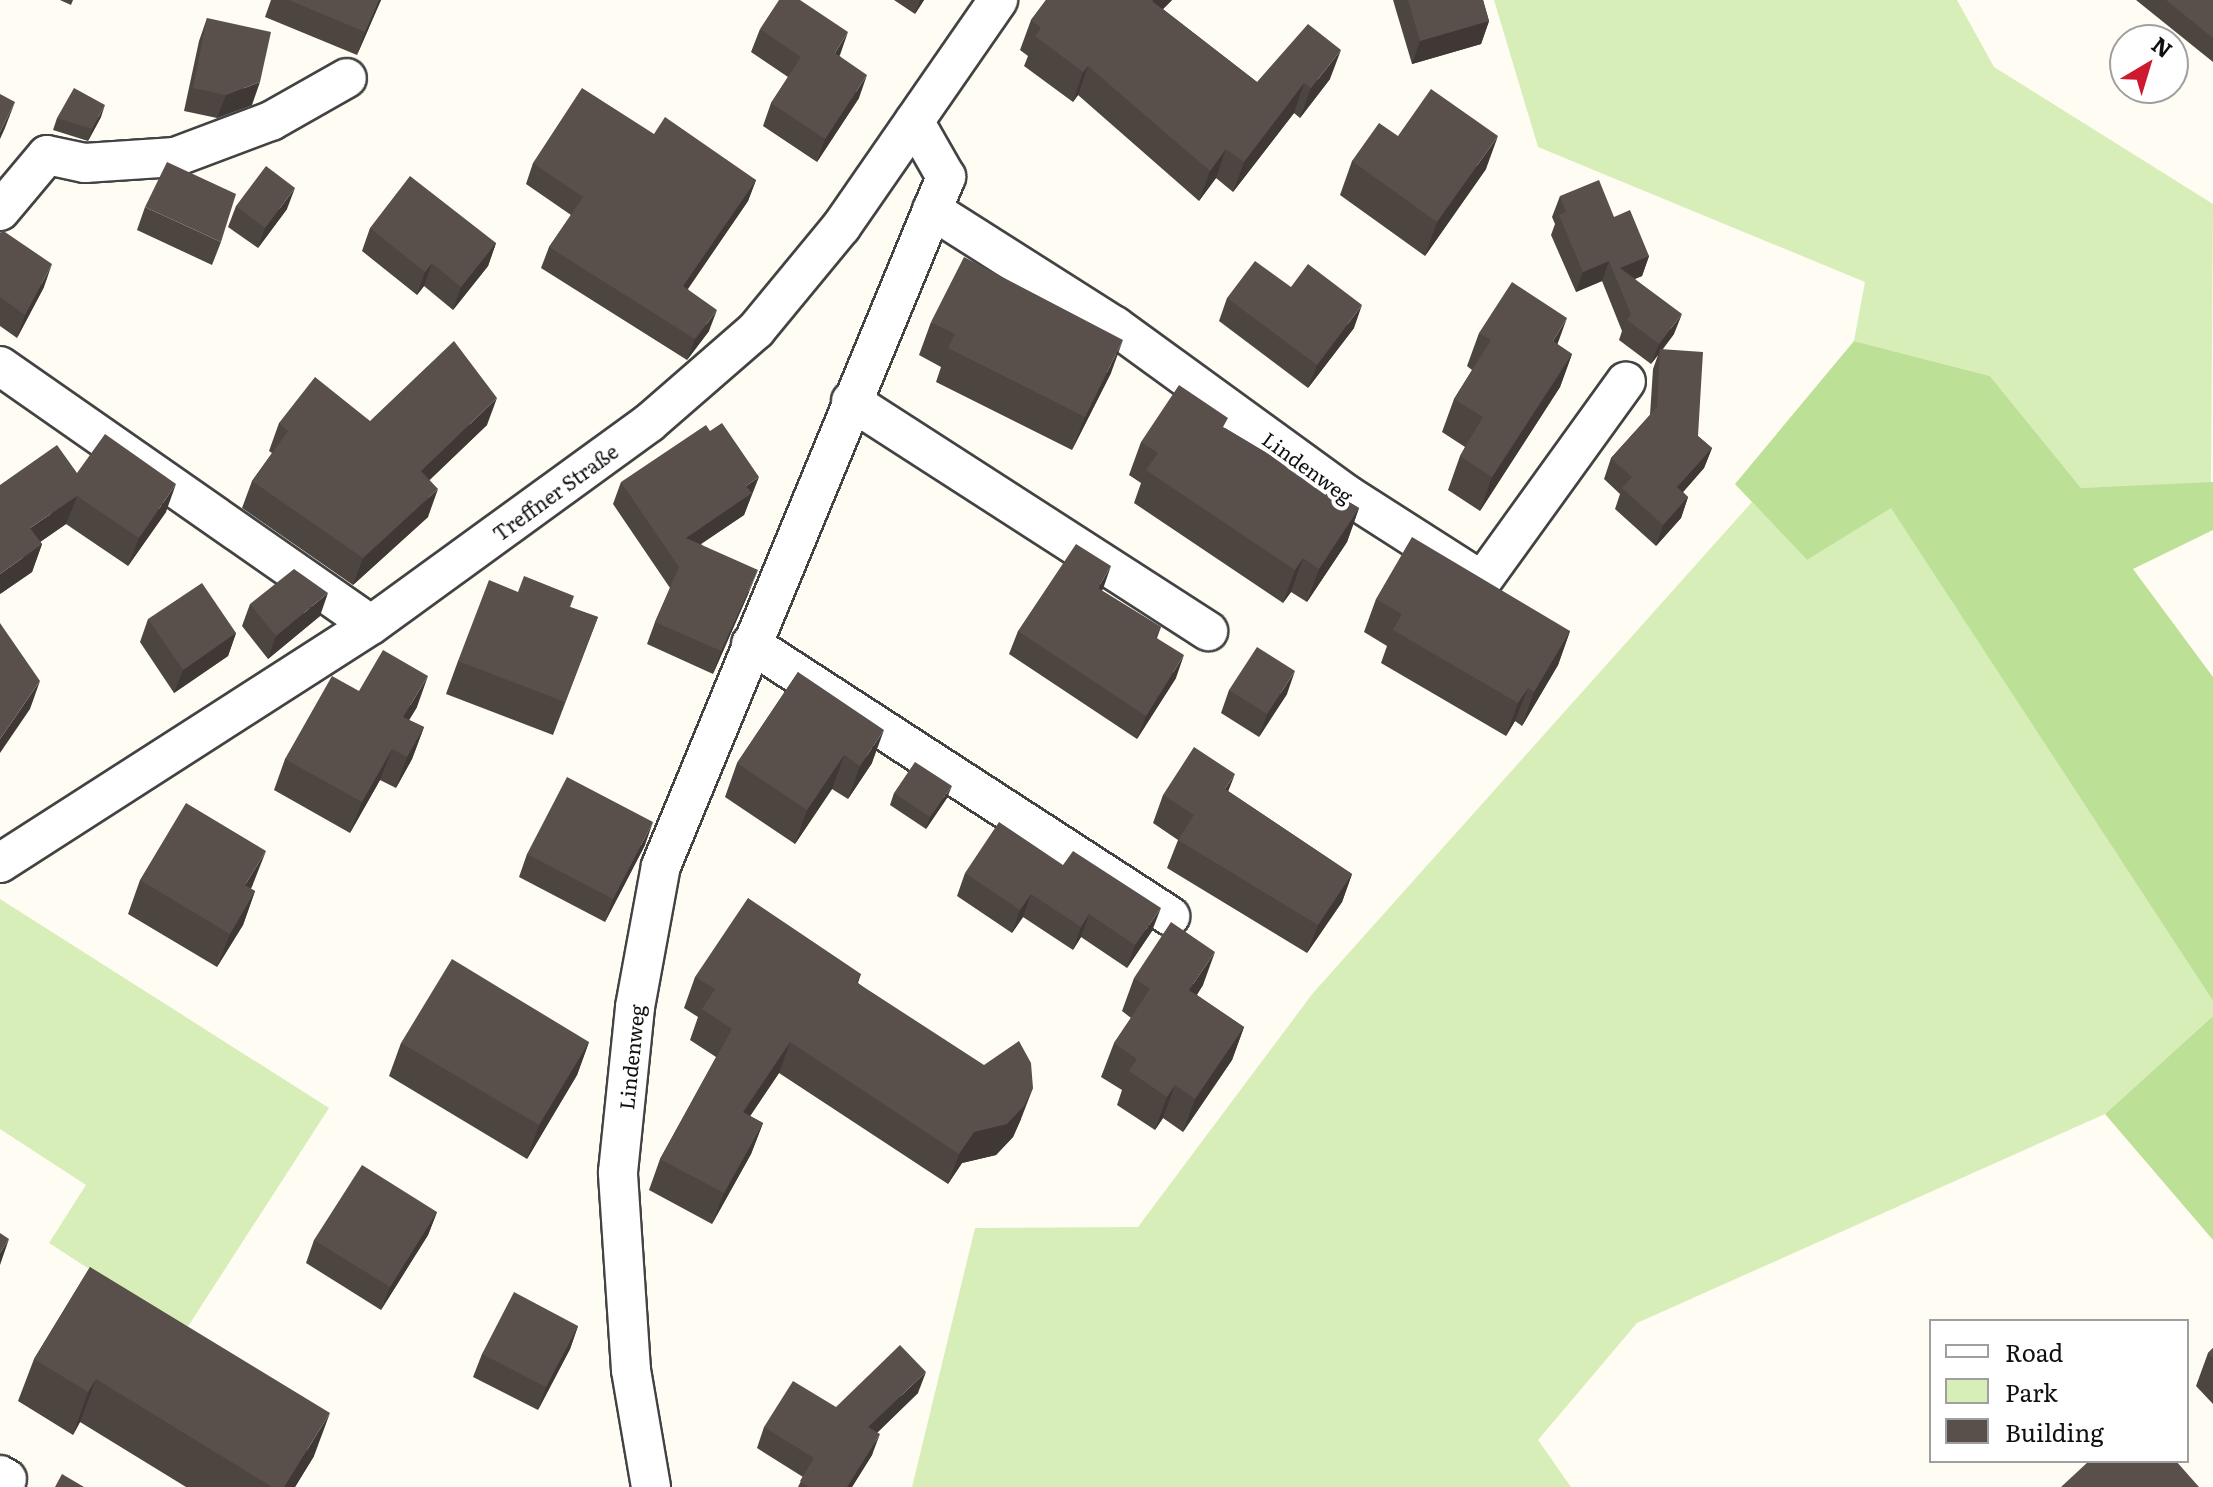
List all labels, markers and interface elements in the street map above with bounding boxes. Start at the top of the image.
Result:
north arrow [2109,24,2189,104]
text: N [2145,28,2180,65]
street label: Lindenweg [1258,426,1358,508]
street label: Treffner Straße [488,439,622,545]
street label: Lindenweg [614,1003,648,1111]
legend [1929,1319,2189,1463]
text: Road [2005,1334,2063,1369]
text: Park [2005,1374,2058,1409]
text: Building [2005,1414,2104,1449]

